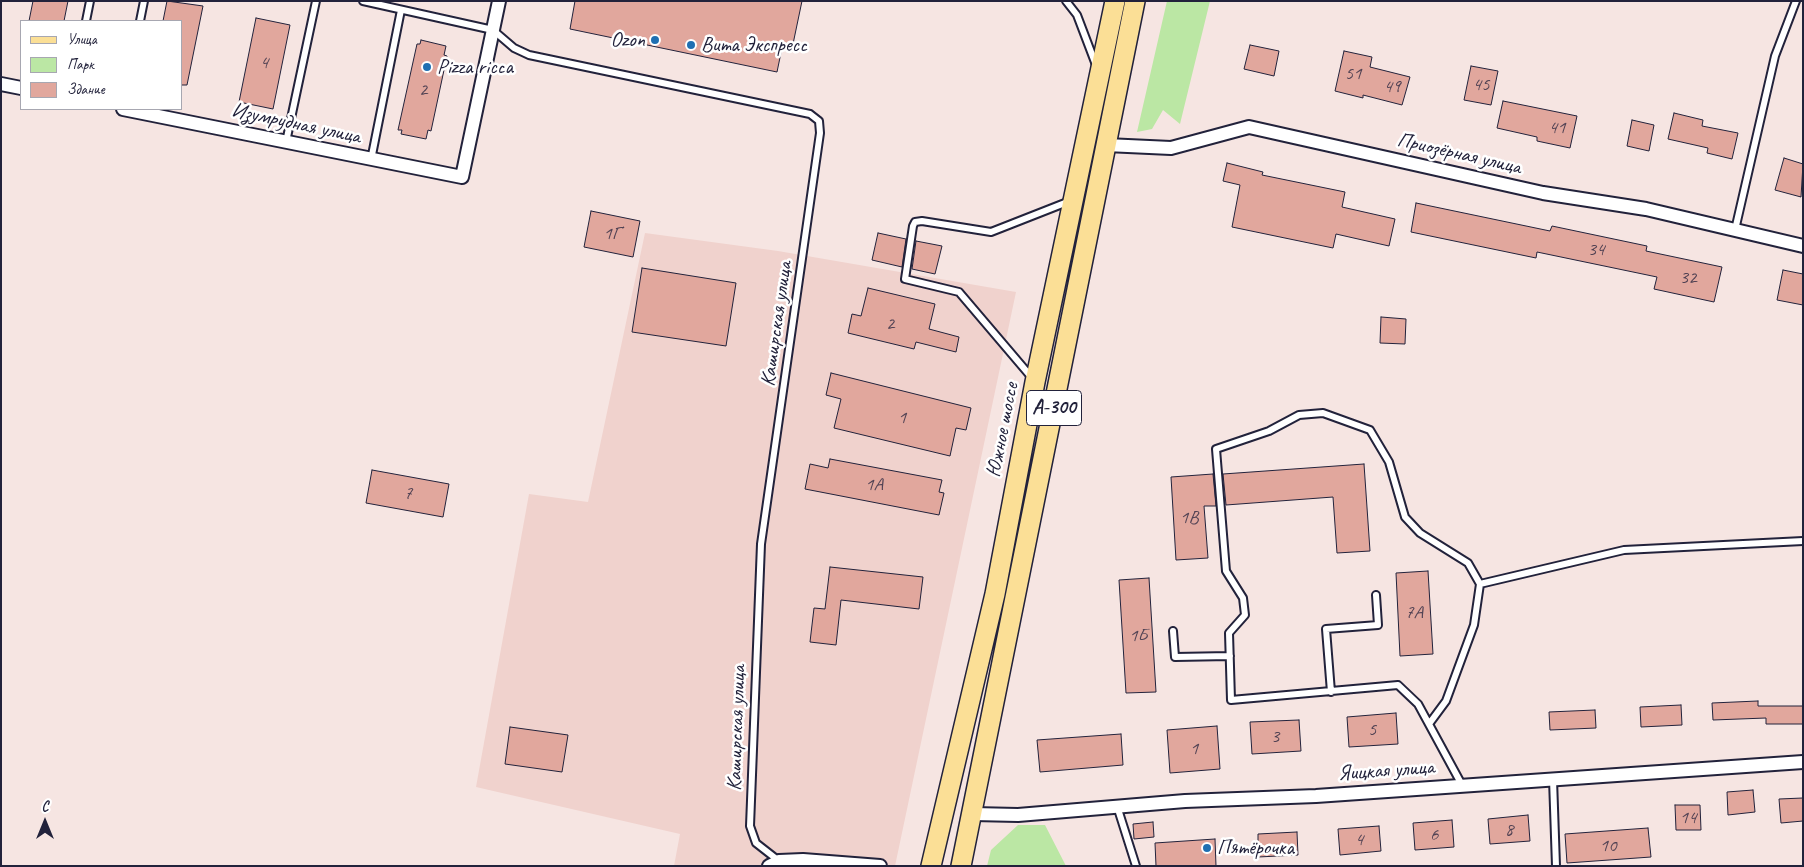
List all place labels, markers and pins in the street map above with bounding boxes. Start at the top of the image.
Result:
place label: Ozon [610,27,645,53]
place label: Вита Экспресс [701,32,807,58]
marker: Ozon [649,34,661,46]
marker: Вита Экспресс [685,39,697,51]
place label: Pizza ricca [437,54,513,80]
marker: Pizza ricca [421,61,433,73]
place label: Пятёрочка [1217,835,1294,861]
marker: Пятёрочка [1201,842,1213,854]

